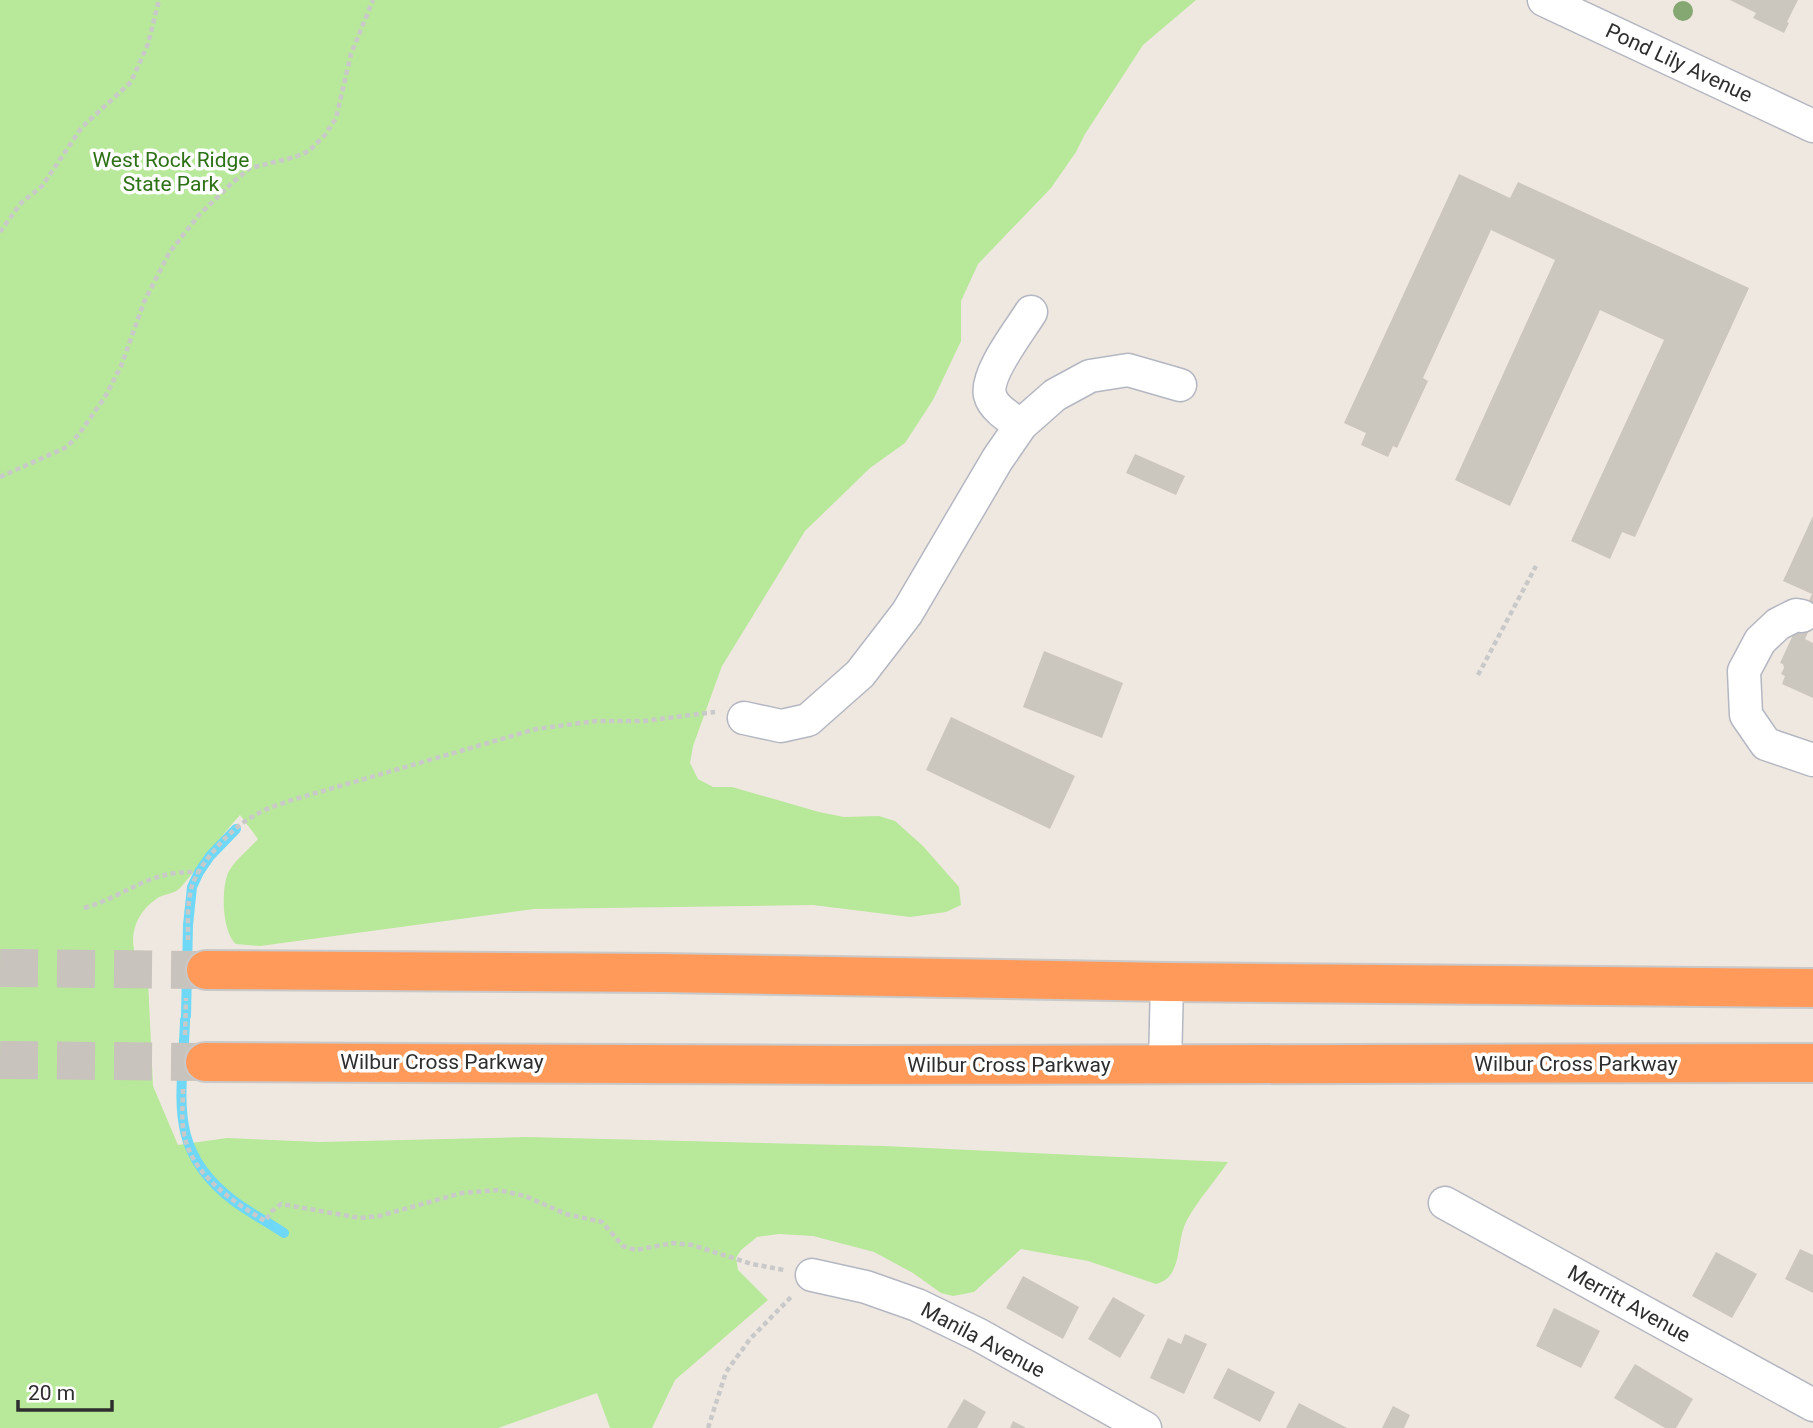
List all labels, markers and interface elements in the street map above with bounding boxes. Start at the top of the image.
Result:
street label: Pond Lily Avenue [1602,19,1756,107]
park label: West Rock Ridge State Park [93,148,249,196]
street label: Wilbur Cross Parkway [340,1050,544,1074]
street label: Wilbur Cross Parkway [1474,1052,1678,1076]
street label: Wilbur Cross Parkway [907,1053,1111,1077]
street label: Merritt Avenue [1564,1260,1694,1348]
street label: Manila Avenue [917,1297,1049,1383]
scale bar [18,1368,112,1412]
text: 20 m [28,1381,75,1405]

